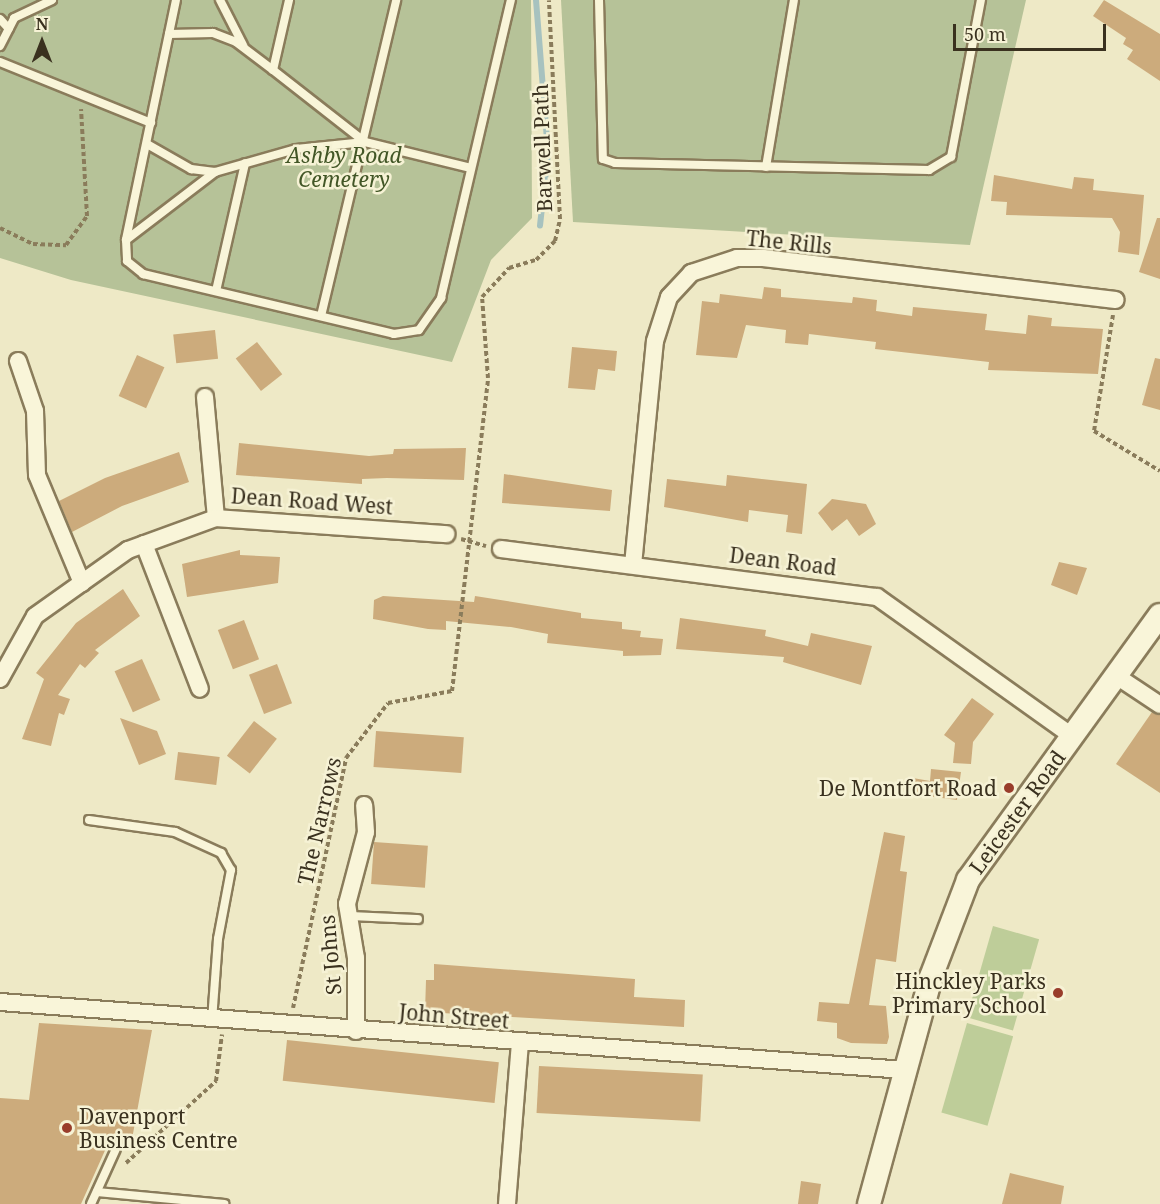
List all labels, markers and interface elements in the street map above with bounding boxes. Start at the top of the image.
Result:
north arrow [12,12,72,72]
scale bar [956,12,1109,50]
text: N [36,13,48,35]
text: 50 m [964,22,1006,46]
street label: Barwell Path [527,83,557,213]
park label: Ashby Road Cemetery [286,142,402,192]
street label: The Rills [745,225,833,259]
street label: Dean Road West [230,483,394,519]
street label: Dean Road [728,542,838,580]
street label: Leicester Road [964,745,1070,879]
street label: The Narrows [292,755,346,887]
place label: De Montfort Road [819,775,997,801]
marker: De Montfort Road [1002,781,1016,795]
street label: St Johns [314,914,346,996]
place label: Hinckley Parks Primary School [892,968,1046,1018]
marker: Hinckley Parks Primary School [1051,986,1065,1000]
street label: John Street [398,999,510,1033]
place label: Davenport Business Centre [79,1103,238,1153]
marker: Davenport Business Centre [60,1121,74,1135]

